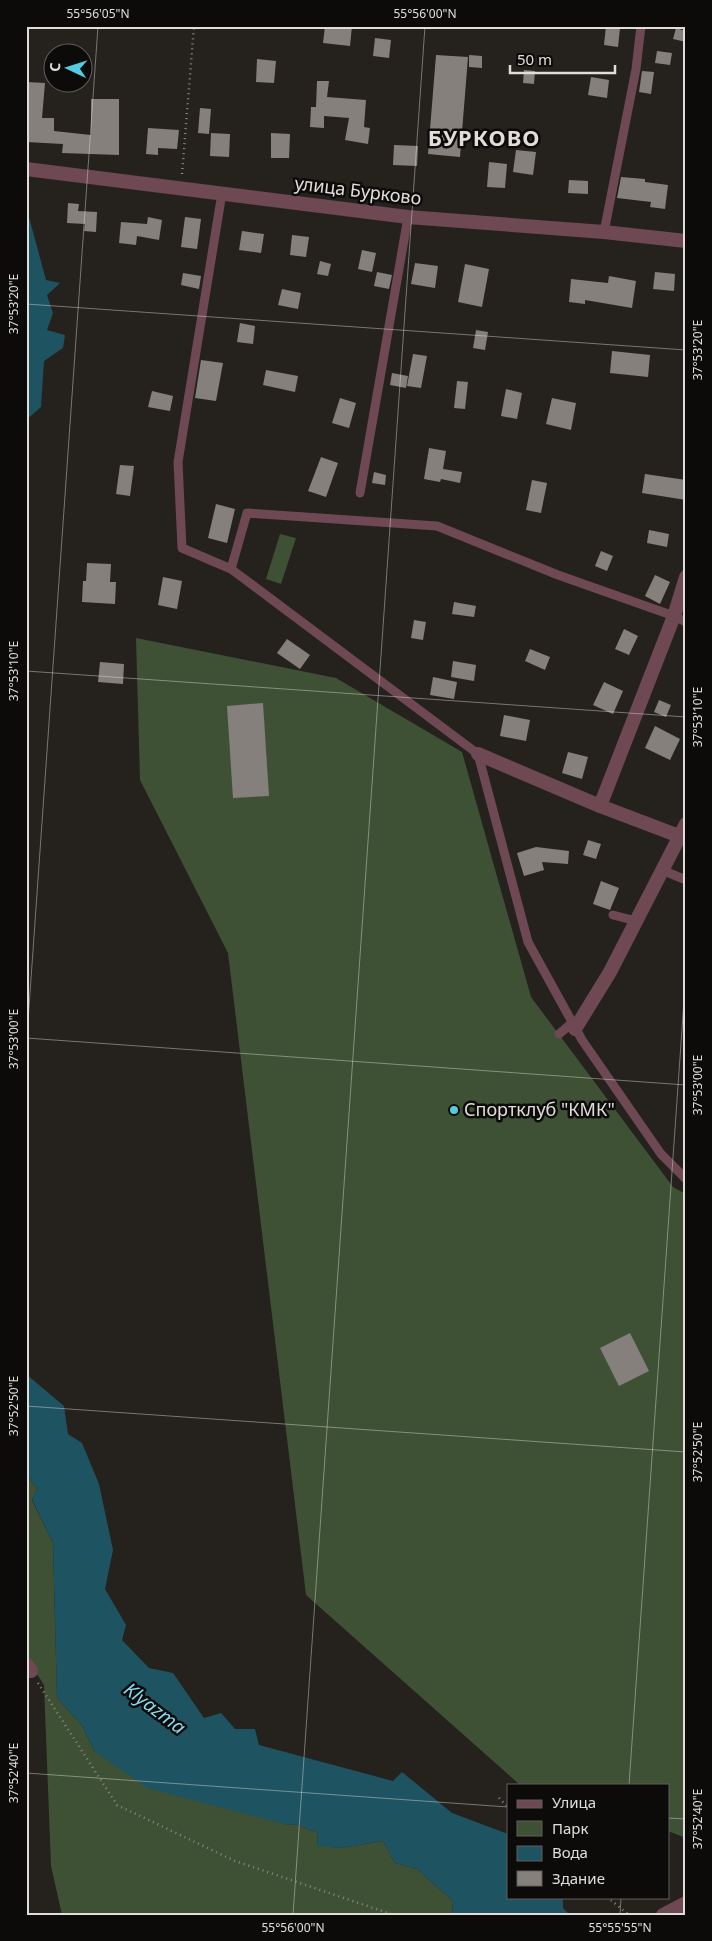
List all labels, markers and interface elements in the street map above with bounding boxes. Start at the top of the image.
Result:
text: 55°56'05"N [66,5,130,22]
text: 55°56'00"N [393,5,457,22]
north arrow [42,42,92,92]
scale bar [510,42,614,74]
text: 50 m [517,49,552,69]
text: С [45,62,64,72]
district label: БУРКОВО [428,122,540,152]
street label: улица Бурково [293,170,423,210]
text: 37°53'20"E [5,274,22,334]
text: 37°53'20"E [689,320,706,380]
text: 37°53'10"E [5,641,22,701]
text: 37°53'10"E [689,687,706,747]
text: 37°53'00"E [5,1009,22,1069]
text: 37°53'00"E [689,1055,706,1115]
place label: Спортклуб "КМК" [464,1097,615,1121]
marker: Спортклуб "КМК" [448,1104,460,1116]
text: 37°52'50"E [5,1376,22,1436]
text: 37°52'50"E [689,1422,706,1482]
water label: Klyazma [119,1676,191,1740]
text: 37°52'40"E [5,1743,22,1803]
legend [507,1784,670,1898]
text: 37°52'40"E [689,1789,706,1849]
text: Улица [552,1792,596,1812]
text: Парк [552,1818,588,1838]
text: Вода [552,1842,588,1862]
text: Здание [552,1868,605,1888]
text: 55°56'00"N [261,1919,325,1936]
text: 55°55'55"N [588,1919,652,1936]

